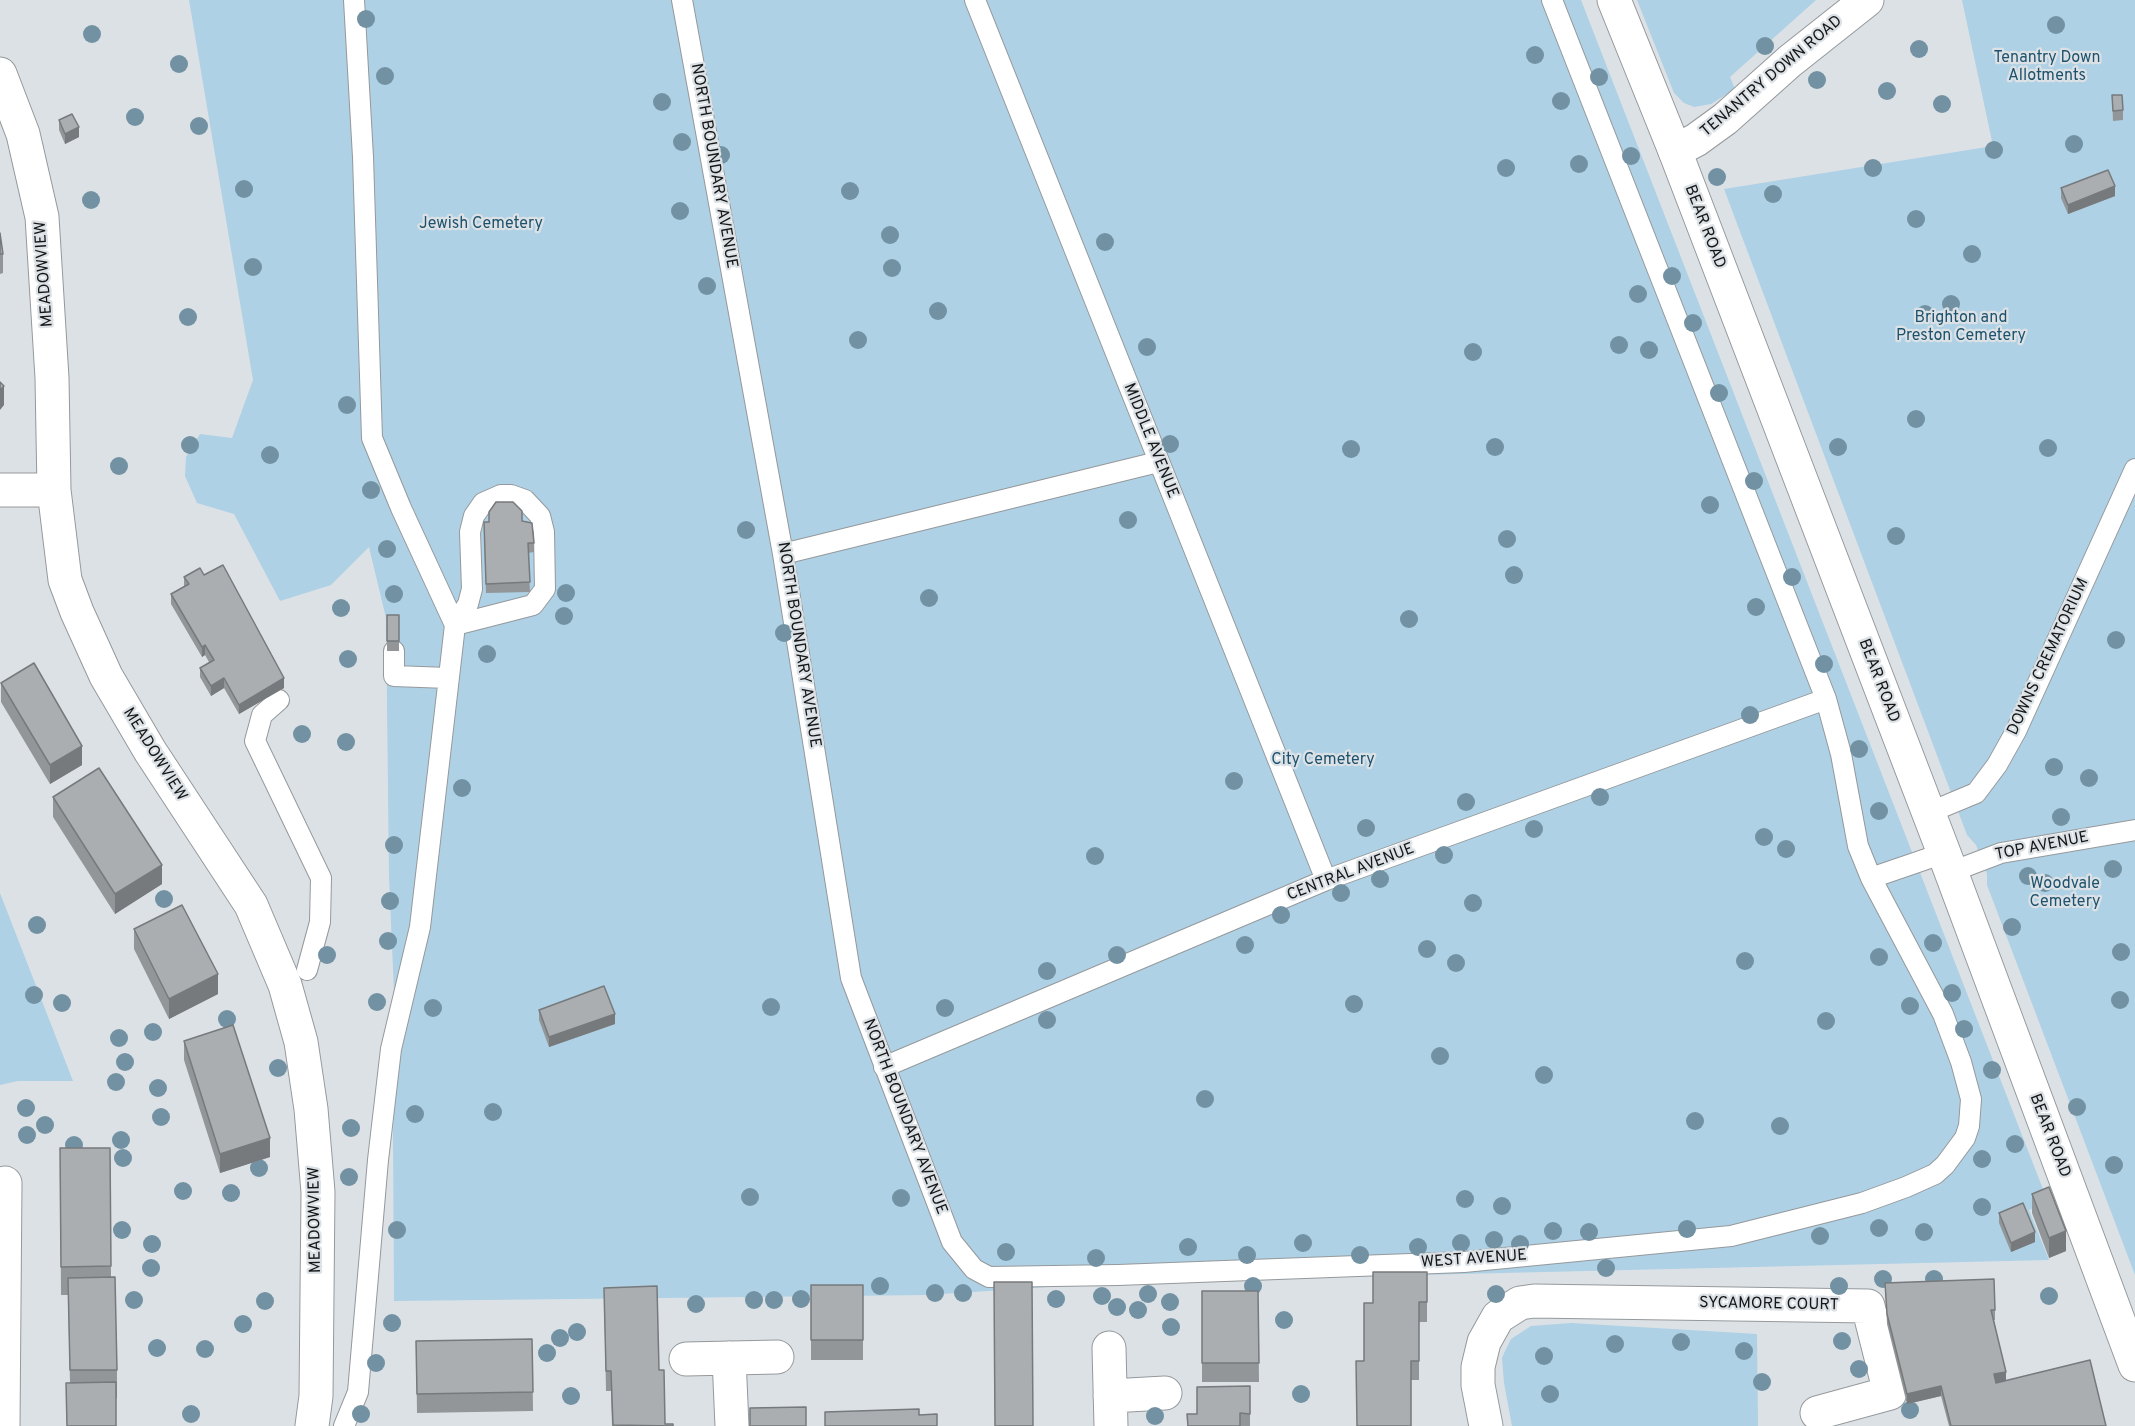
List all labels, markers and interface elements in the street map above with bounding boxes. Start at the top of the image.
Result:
street label: TENANTRY DOWN ROAD [1697,12,1847,142]
park label: Tenantry Down Allotments [1993,49,2101,87]
street label: NORTH BOUNDARY AVENUE [685,62,741,270]
street label: BEAR ROAD [1679,182,1729,272]
park label: Jewish Cemetery [419,215,543,235]
street label: MEADOWVIEW [32,220,58,328]
park label: Brighton and Preston Cemetery [1896,309,2026,347]
street label: MIDDLE AVENUE [1118,381,1182,501]
street label: NORTH BOUNDARY AVENUE [772,541,824,749]
street label: DOWNS CREMATORIUM [2004,575,2094,739]
street label: BEAR ROAD [1853,636,1903,726]
street label: MEADOWVIEW [118,705,190,805]
park label: City Cemetery [1271,751,1375,771]
street label: TOP AVENUE [1994,829,2090,865]
street label: CENTRAL AVENUE [1285,840,1417,906]
park label: Woodvale Cemetery [2030,875,2100,913]
street label: NORTH BOUNDARY AVENUE [858,1016,950,1218]
street label: BEAR ROAD [2024,1091,2074,1181]
street label: MEADOWVIEW [305,1167,327,1273]
street label: WEST AVENUE [1420,1247,1528,1273]
street label: SYCAMORE COURT [1699,1294,1839,1316]

